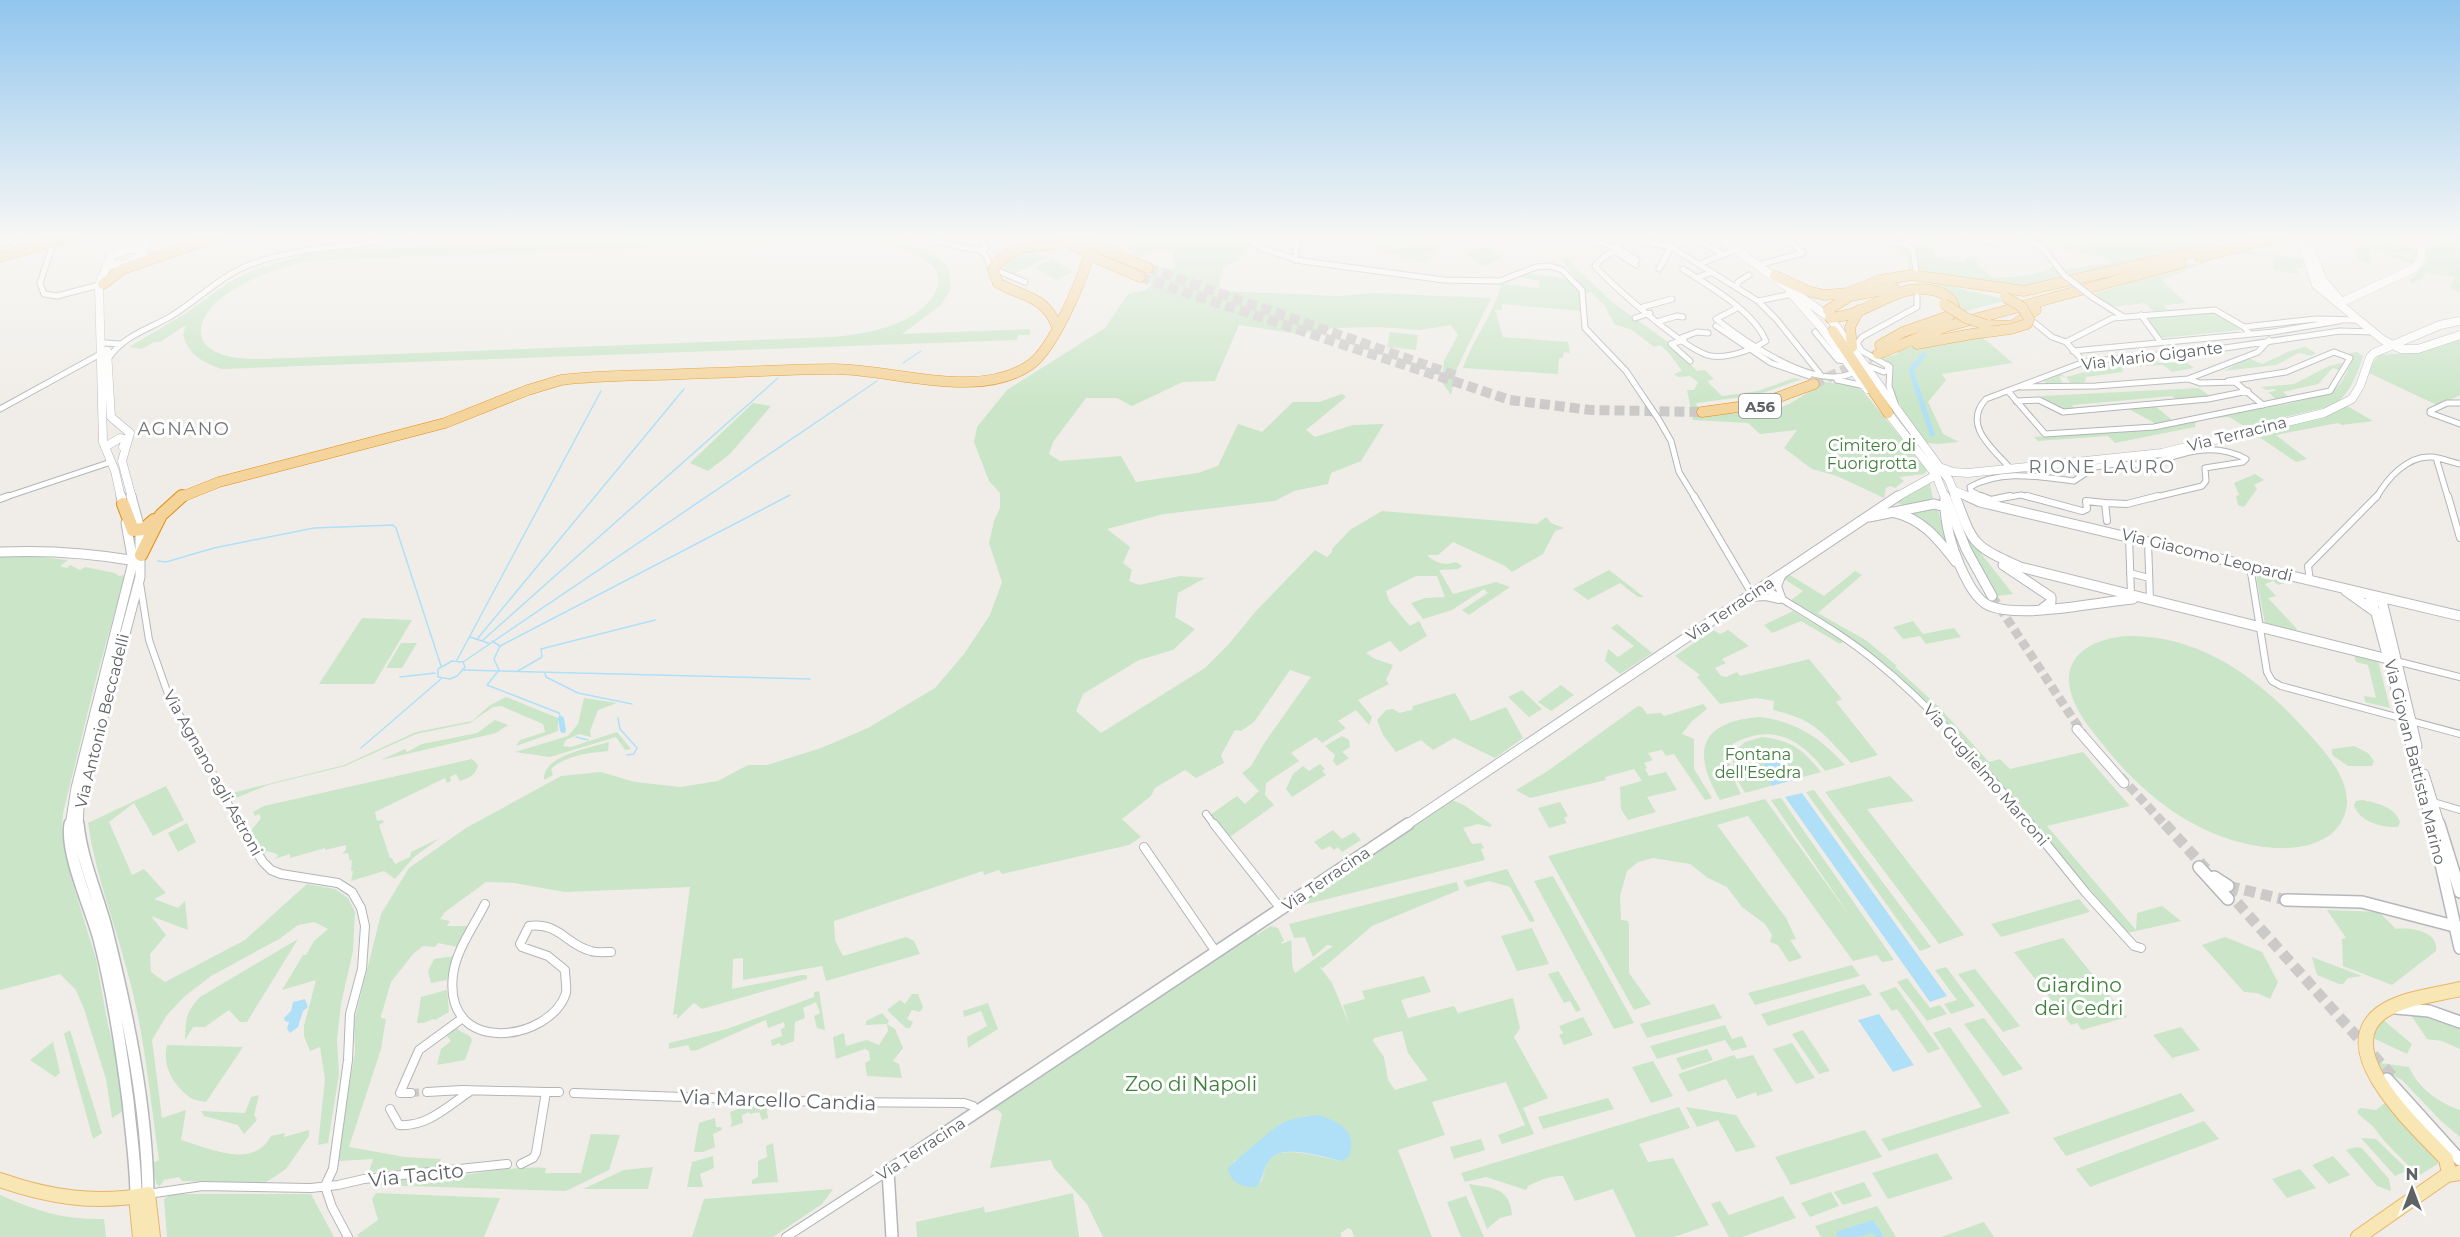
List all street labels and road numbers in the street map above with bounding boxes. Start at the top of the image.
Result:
street label: Via Mario Gigante [2080,338,2224,374]
road number: A56 [1739,394,1781,418]
street label: Via Terracina [2185,412,2289,456]
street label: Via Giacomo Leopardi [2119,525,2295,585]
street label: Via Terracina [1683,573,1777,645]
street label: Via Antonio Beccadelli [71,632,133,810]
street label: Via Giovan Battista Marino [2380,658,2450,866]
street label: Via Agnano agli Astroni [159,687,267,859]
street label: Via Guglielmo Marconi [1919,700,2053,850]
street label: Via Terracina [1279,843,1373,915]
street label: Via Marcello Candia [679,1085,877,1115]
street label: Via Terracina [873,1113,969,1185]
street label: Via Tacito [367,1158,465,1192]

